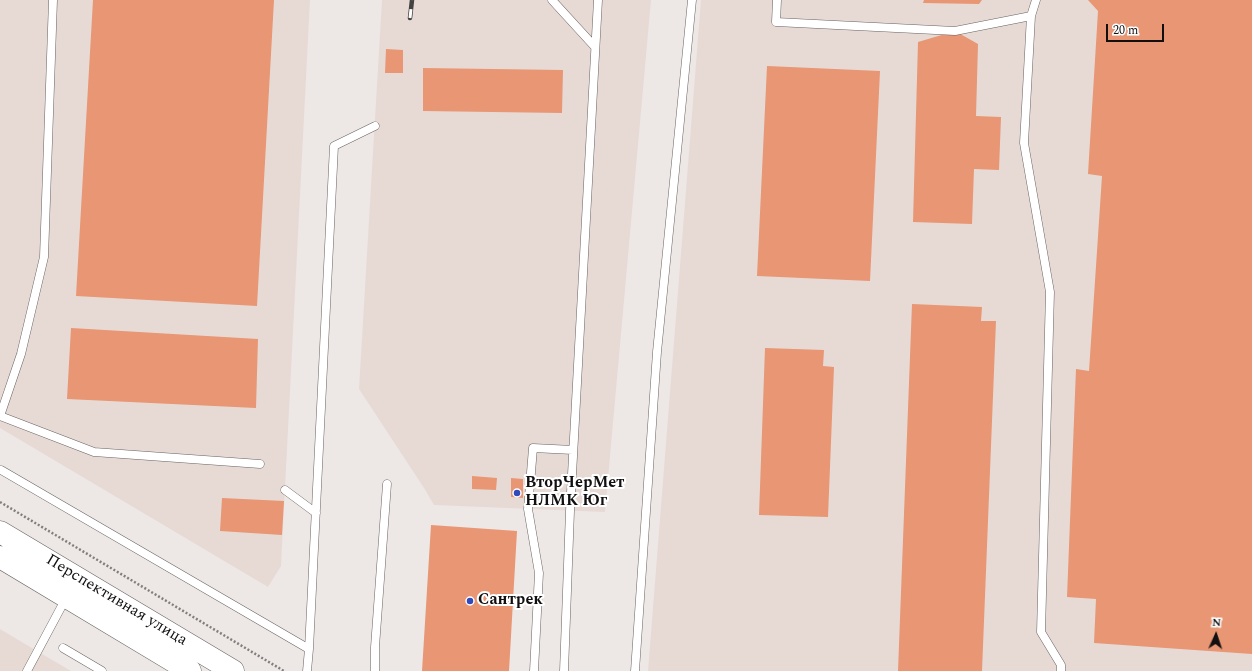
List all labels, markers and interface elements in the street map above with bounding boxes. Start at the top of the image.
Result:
scale bar [1108,16,1166,42]
text: 20 m [1113,21,1138,40]
place label: ВторЧерМет НЛМК Юг [525,474,624,512]
marker: ВторЧерМет НЛМК Юг [512,488,522,498]
street label: Перспективная улица [42,551,190,651]
place label: Сантрек [478,591,543,611]
marker: Сантрек [465,596,475,606]
text: N [1212,614,1222,631]
north arrow [1196,615,1236,655]

